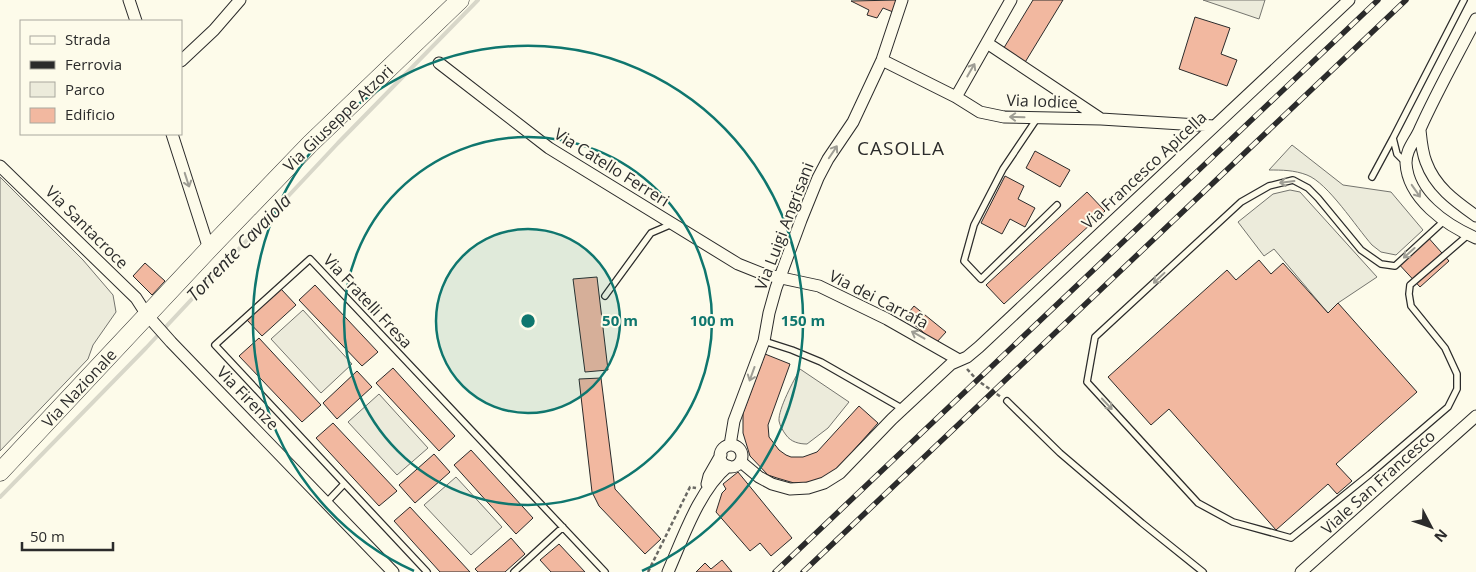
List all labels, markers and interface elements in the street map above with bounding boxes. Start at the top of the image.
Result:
legend [20,20,182,135]
text: Strada [65,29,111,49]
text: Ferrovia [65,54,122,74]
street label: Via Giuseppe Atzori [278,60,398,176]
one-way arrow [967,63,977,78]
text: Parco [65,79,105,99]
street label: Via Iodice [1006,89,1078,113]
text: Edificio [65,104,115,124]
street label: Via Francesco Apicella [1077,106,1211,234]
one-way arrow [1009,112,1026,122]
street label: Via Catello Ferreri [550,123,674,211]
district label: CASOLLA [857,135,945,161]
one-way arrow [828,145,838,159]
street label: Via Luigi Angrisani [749,159,819,293]
one-way arrow [183,172,193,188]
one-way arrow [1279,177,1295,187]
street label: Via Santacroce [41,181,133,273]
one-way arrow [1411,184,1421,198]
water label: Torrente Cavaiola [181,188,296,306]
one-way arrow [1403,247,1416,259]
street label: Via Fratelli Fresa [318,249,418,353]
street label: Via dei Carrafa [826,264,932,334]
one-way arrow [1153,272,1166,284]
text: 50 m [602,310,638,330]
text: 100 m [690,310,734,330]
text: 150 m [781,310,825,330]
centre of rings [519,312,537,330]
one-way arrow [911,330,925,340]
street label: Via Nazionale [37,344,121,432]
street label: Via Firenze [212,361,284,435]
one-way arrow [747,366,756,381]
one-way arrow [1101,397,1113,410]
street label: Viale San Francesco [1316,425,1440,539]
north arrow [1406,502,1456,552]
scale bar [22,520,114,552]
text: N [1430,525,1452,546]
text: 50 m [30,526,65,546]

